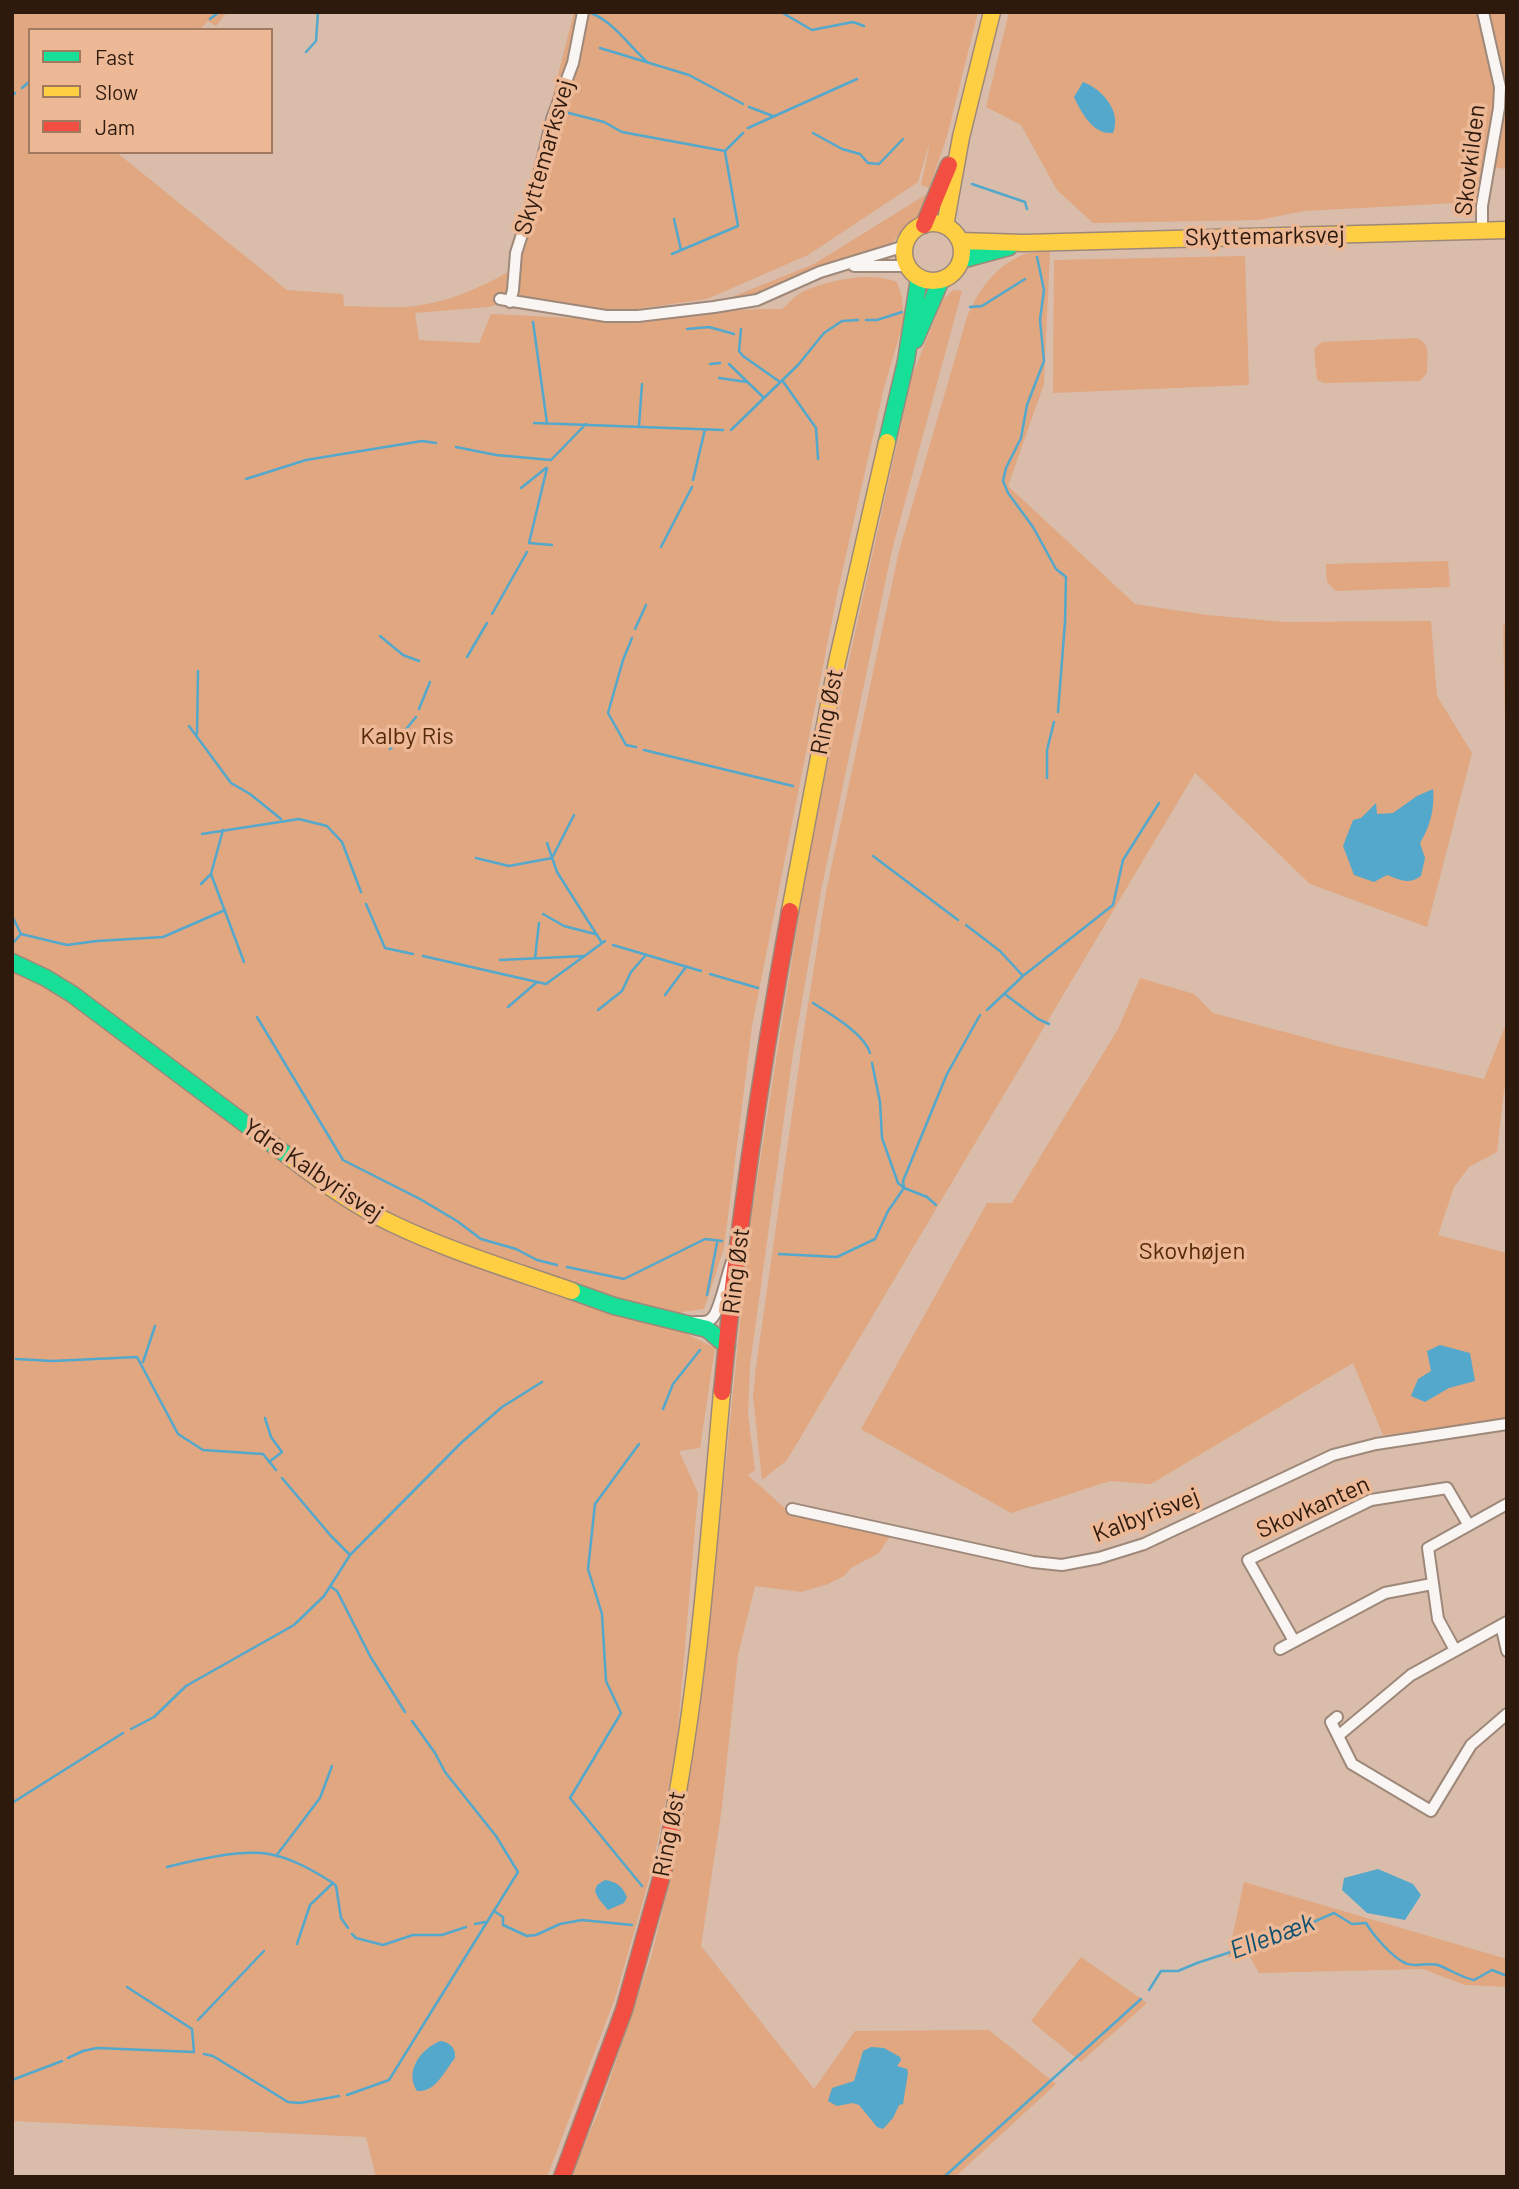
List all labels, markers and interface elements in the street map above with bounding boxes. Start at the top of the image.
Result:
legend [28,28,273,154]
text: Fast [95,44,135,69]
street label: Skyttemarksvej [508,76,580,238]
text: Slow [95,79,138,104]
street label: Skovkilden [1449,103,1491,217]
text: Jam [95,114,135,139]
street label: Skyttemarksvej [1185,220,1345,252]
street label: Ring Øst [805,667,849,757]
park label: Kalby Ris [360,722,454,750]
street label: Ydre Kalbyrisvej [237,1112,389,1228]
street label: Ring Øst [716,1226,756,1316]
park label: Skovhøjen [1139,1237,1245,1265]
street label: Skovkanten [1252,1469,1374,1545]
street label: Kalbyrisvej [1089,1482,1203,1548]
street label: Ring Øst [647,1789,691,1879]
water label: Ellebæk [1225,1906,1319,1966]

